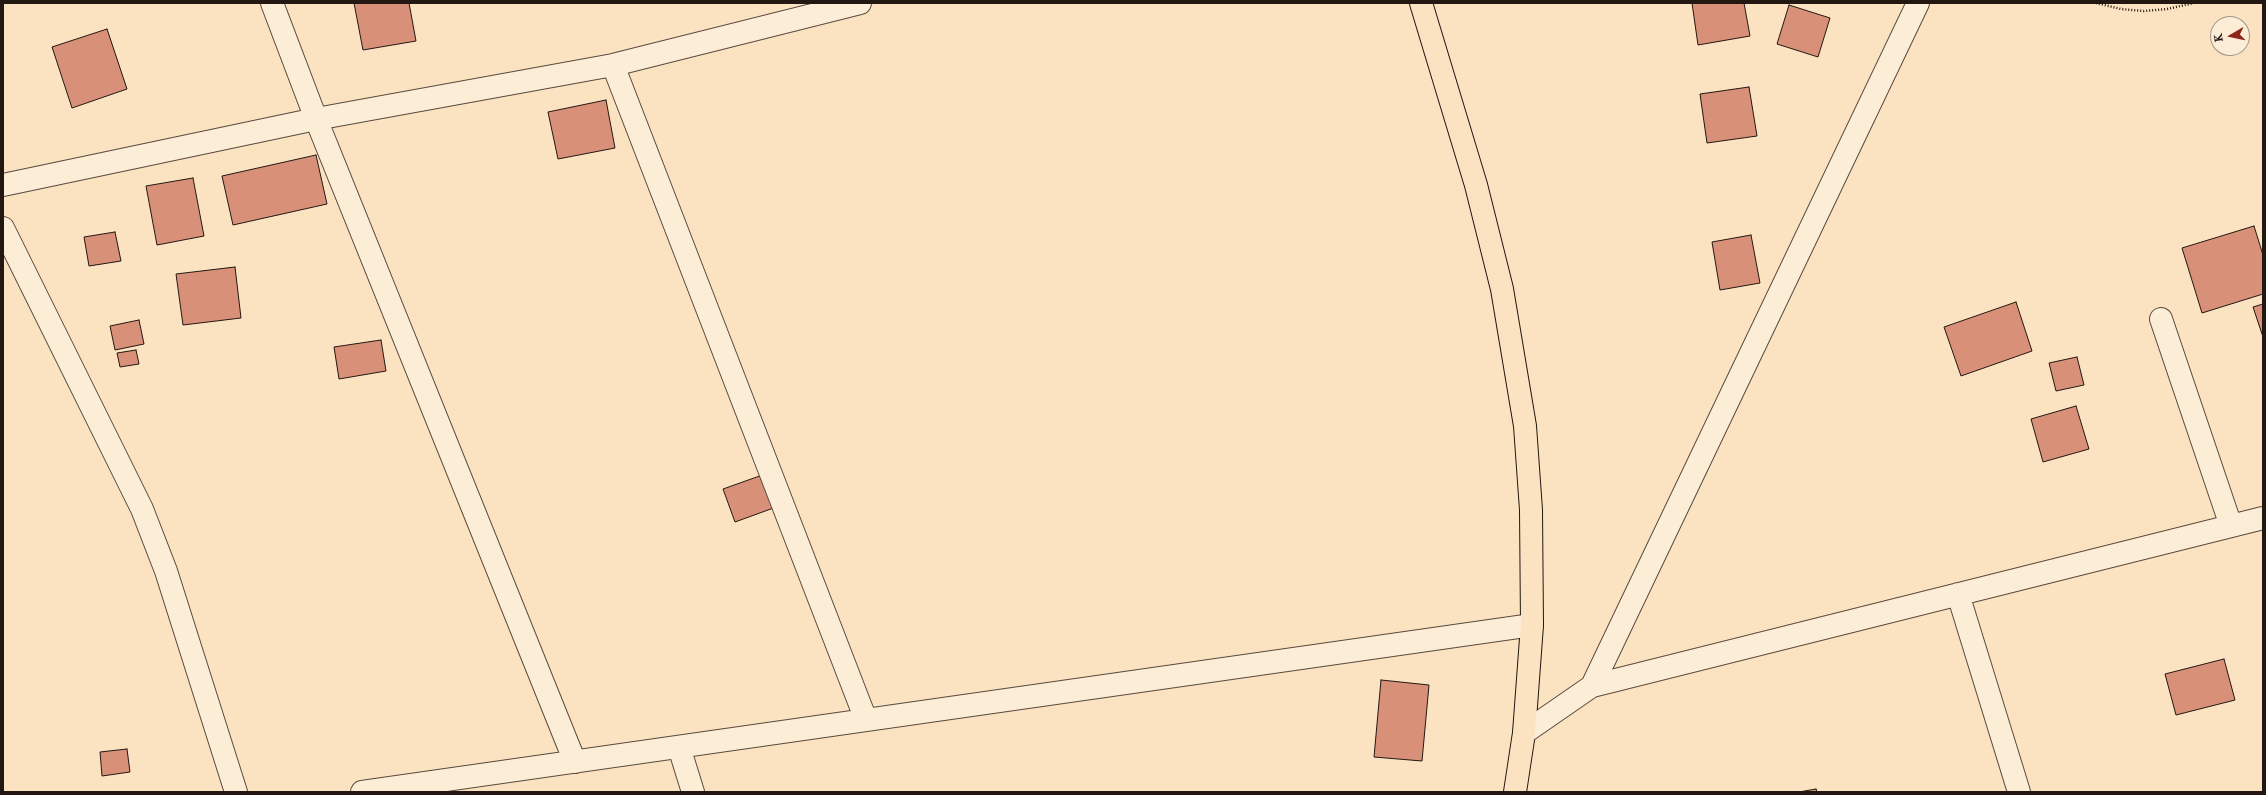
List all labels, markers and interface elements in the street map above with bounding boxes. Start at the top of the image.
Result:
north arrow [2210,16,2250,56]
text: K [2212,33,2226,43]

